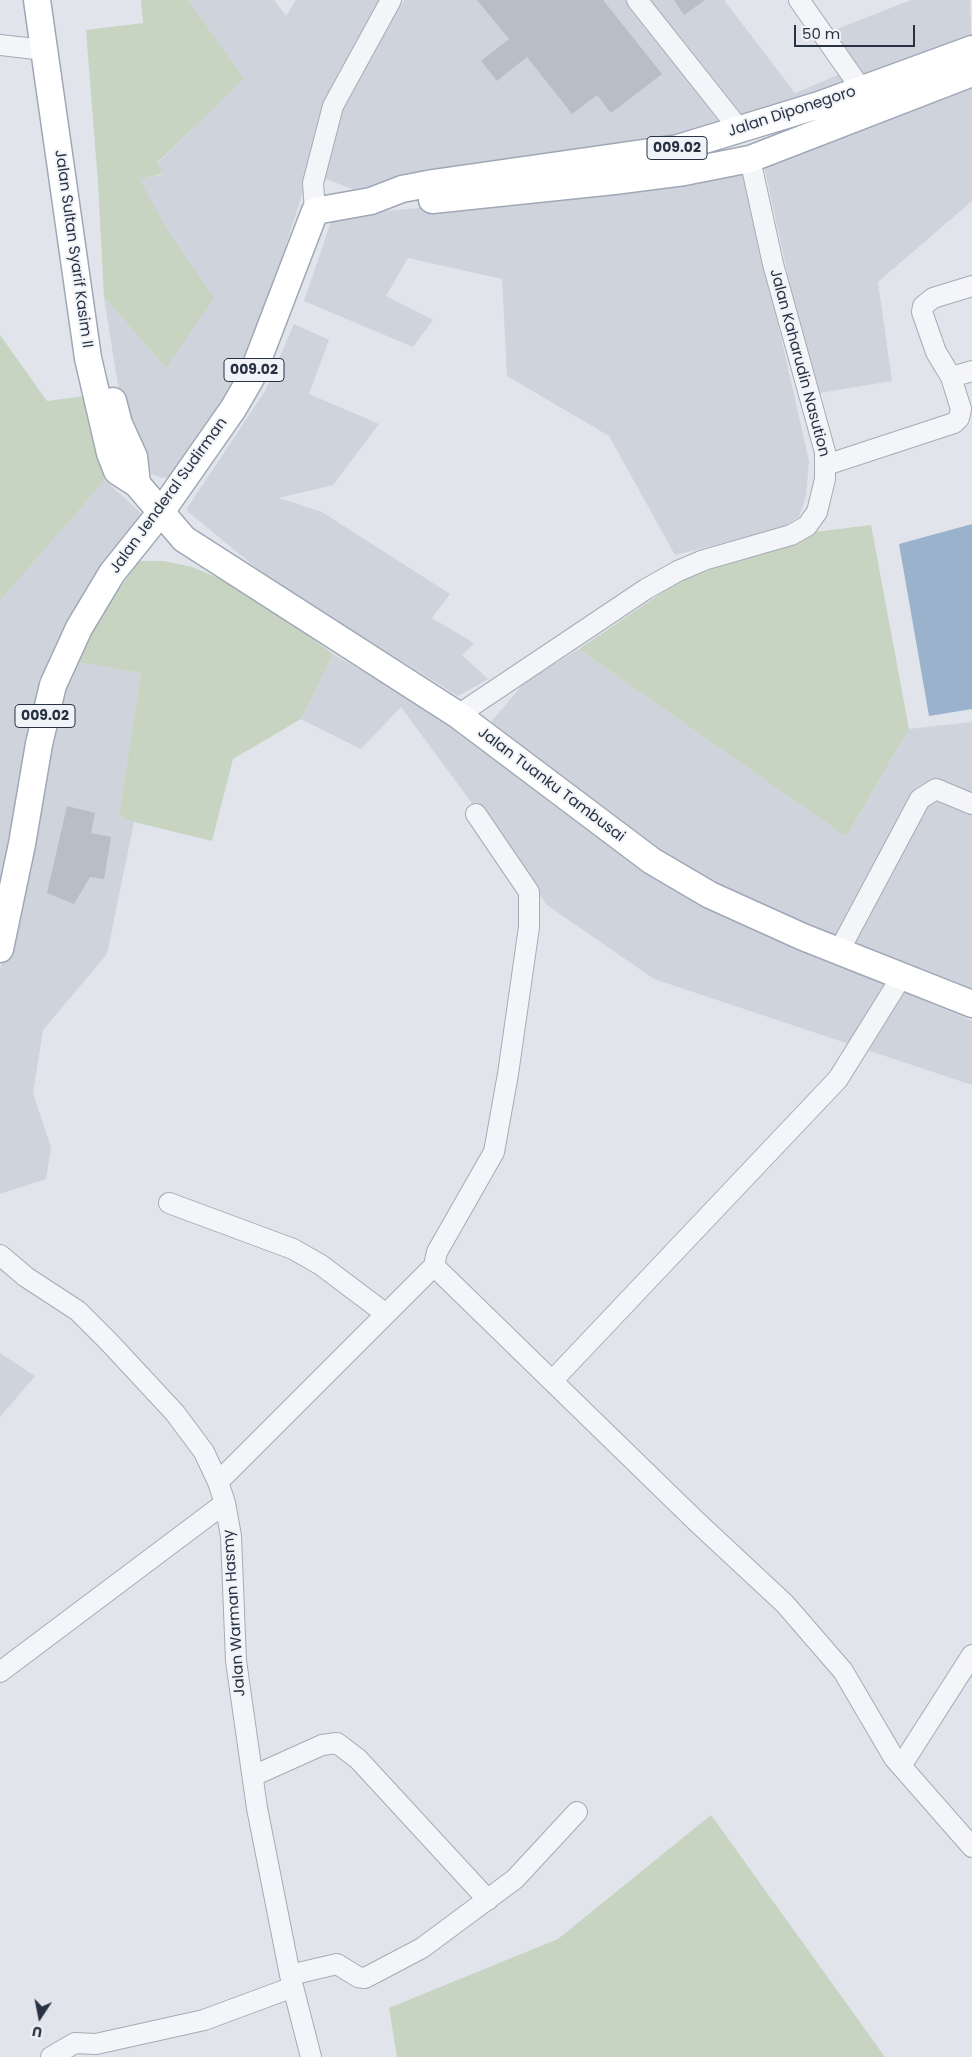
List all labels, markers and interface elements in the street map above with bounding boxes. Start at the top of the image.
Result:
scale bar [797,15,918,47]
text: 50 m [802,23,840,44]
street label: Jalan Diponegoro [726,83,858,141]
road number: 009.02 [647,136,707,160]
street label: Jalan Sultan Syarif Kasim II [50,149,96,349]
street label: Jalan Kaharudin Nasution [765,267,833,459]
road number: 009.02 [224,358,284,382]
street label: Jalan Jenderal Sudirman [106,415,232,577]
road number: 009.02 [15,704,75,728]
street label: Jalan Tuanku Tambusai [474,724,628,846]
street label: Jalan Warman Hasmy [220,1529,250,1697]
north arrow [15,1992,65,2042]
text: U [30,2021,44,2042]

